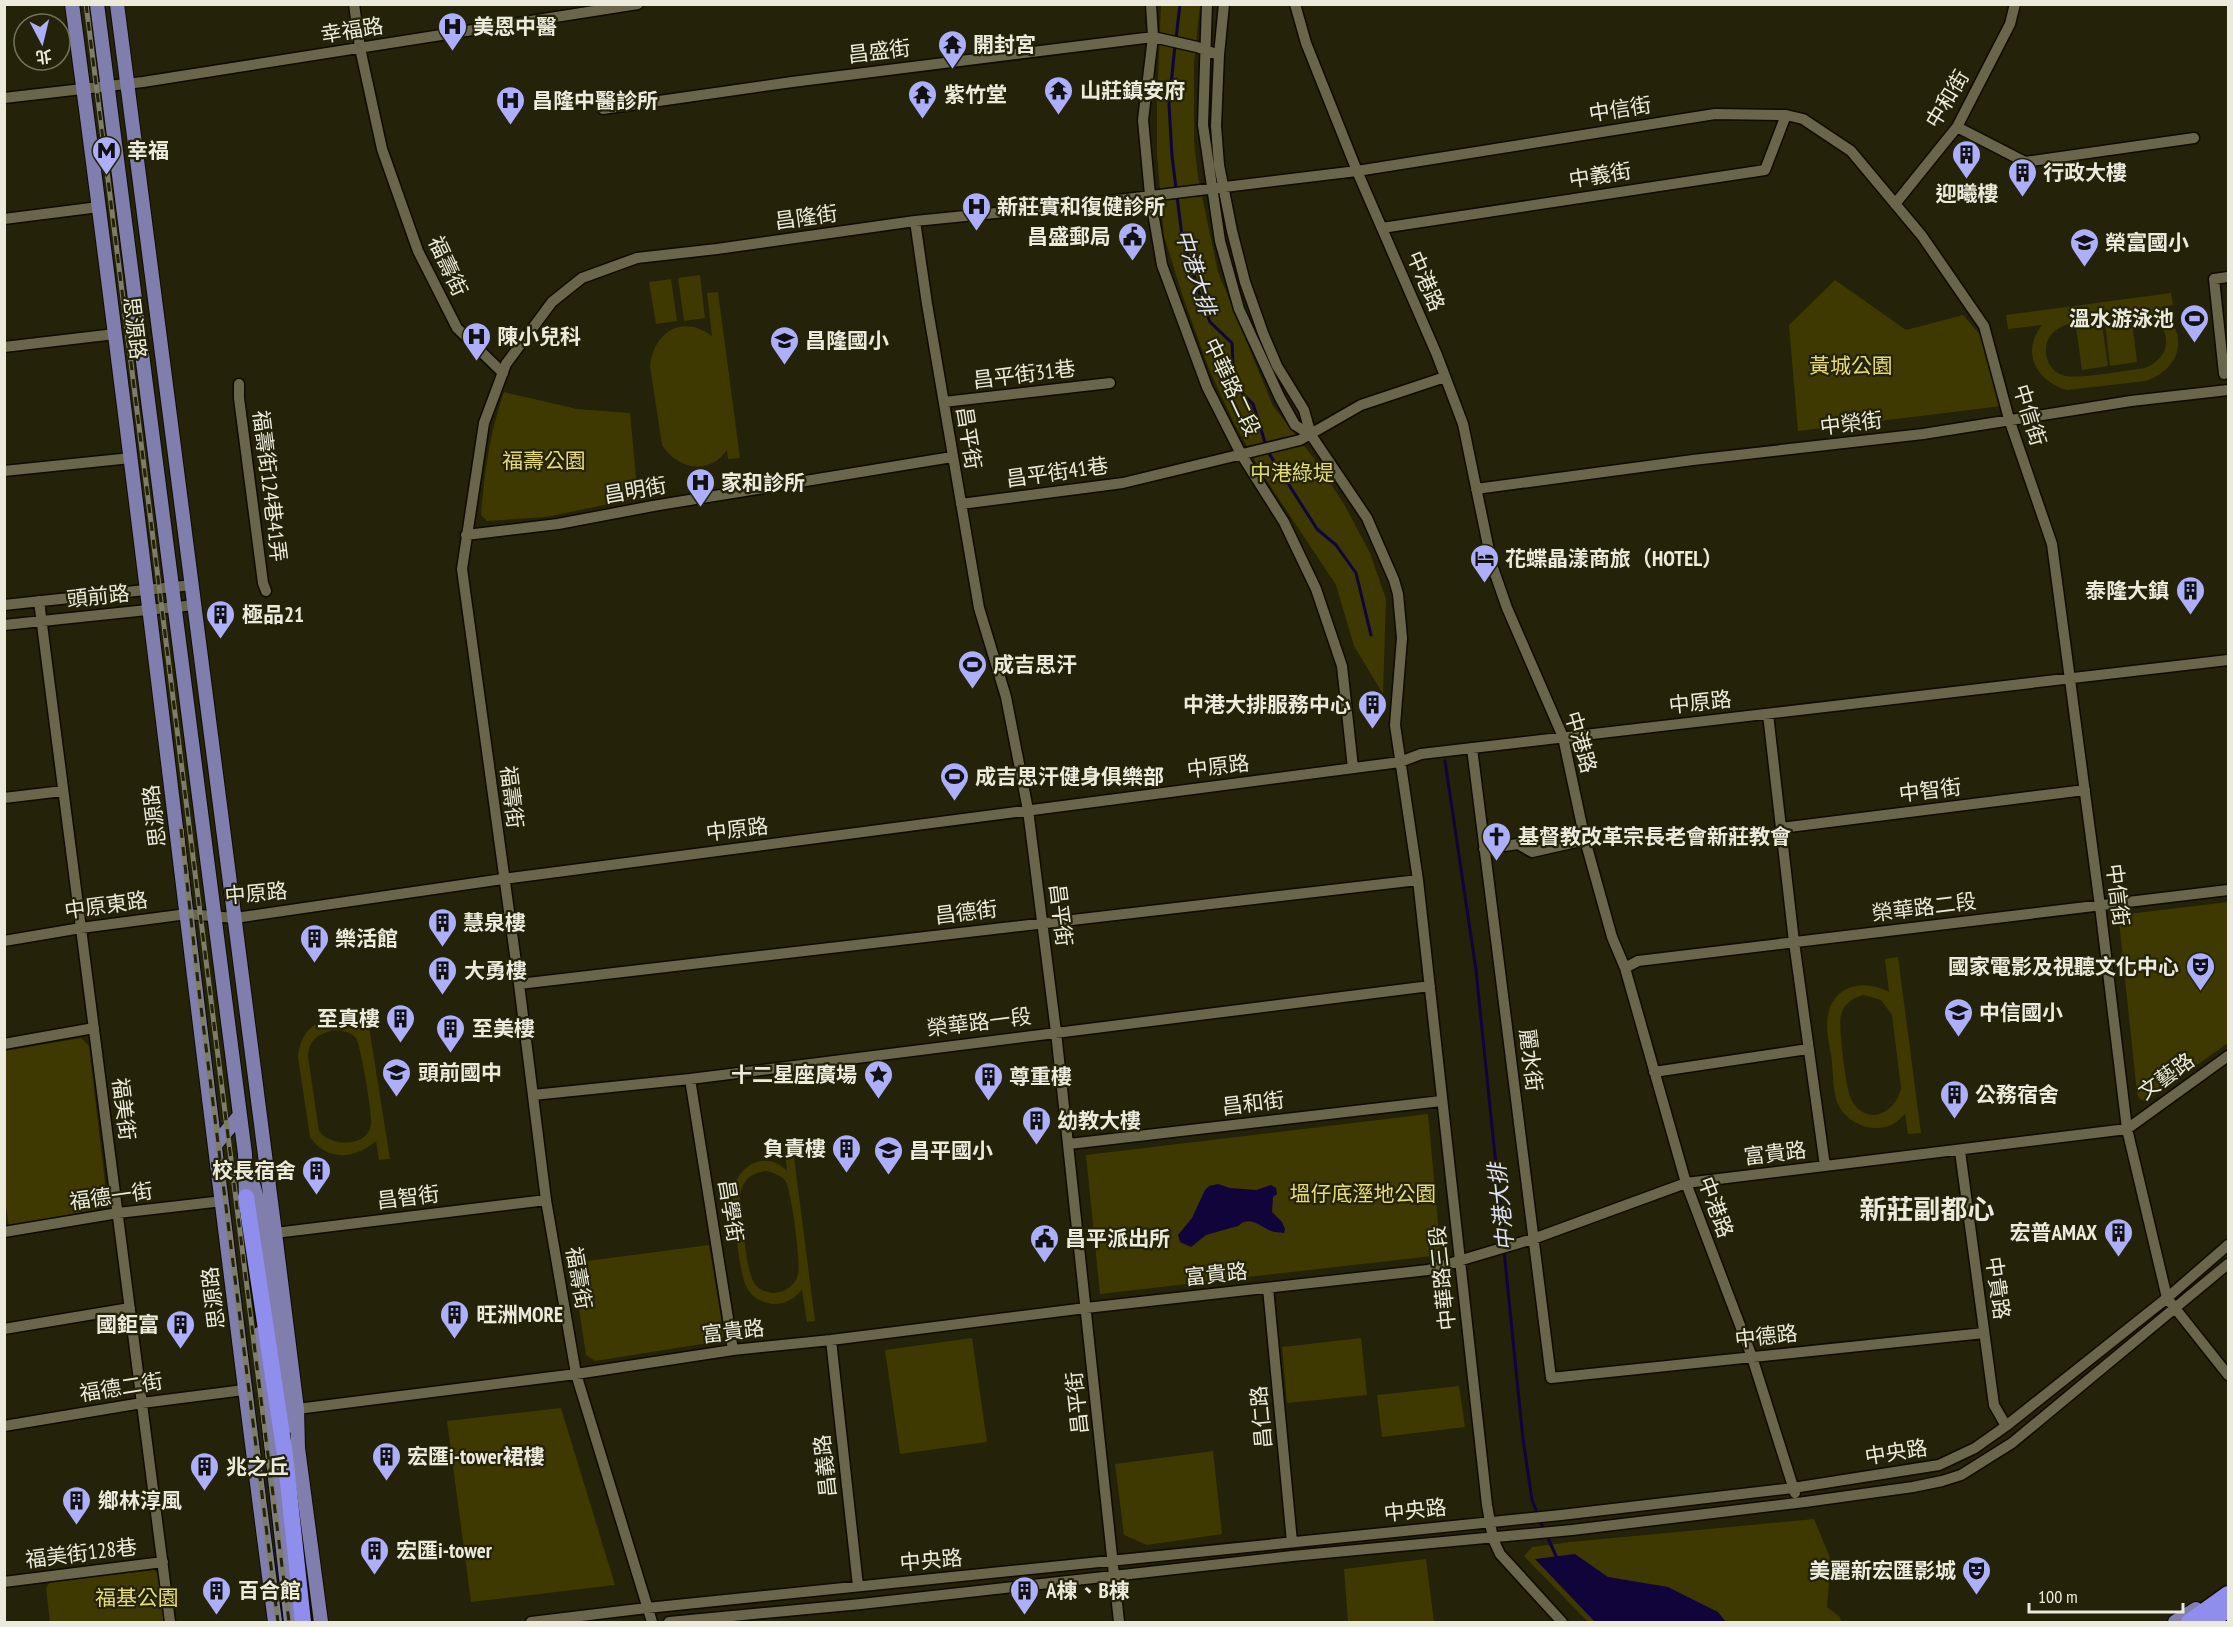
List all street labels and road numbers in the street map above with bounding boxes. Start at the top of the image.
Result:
street label: 幸福路 [319,12,385,48]
street label: 昌盛街 [846,34,912,68]
street label: 中和街 [1919,65,1975,133]
street label: 中信街 [1587,91,1653,127]
street label: 中義街 [1567,157,1633,193]
street label: 昌隆街 [773,199,839,235]
street label: 福壽街 [422,232,474,300]
street label: 中港路 [1401,247,1451,315]
street label: 思源路 [118,295,152,361]
street label: 中華路二段 [1198,334,1266,440]
street label: 昌平街31巷 [971,354,1077,394]
street label: 中信街 [2008,381,2052,449]
street label: 昌平街 [951,405,987,471]
street label: 中榮街 [1818,406,1884,440]
street label: 福壽街124巷41弄 [247,409,293,563]
street label: 昌平街41巷 [1004,451,1110,493]
street label: 昌明街 [602,471,668,509]
street label: 頭前路 [65,579,131,613]
street label: 中原路 [1667,685,1733,719]
street label: 中港路 [1559,708,1603,776]
street label: 中原路 [1185,749,1251,783]
street label: 福壽街 [495,764,529,830]
street label: 中智街 [1897,773,1963,807]
street label: 思源路 [137,783,171,849]
street label: 中原路 [704,812,770,846]
street label: 中信街 [2101,862,2135,928]
street label: 中原路 [223,877,289,909]
street label: 昌平街 [1044,882,1078,948]
street label: 中原東路 [63,886,149,924]
street label: 榮華路二段 [1870,887,1978,927]
street label: 昌德街 [933,895,999,929]
street label: 榮華路一段 [925,1002,1033,1042]
street label: 麗水街 [1514,1027,1548,1093]
street label: 文藝路 [2133,1047,2199,1105]
street label: 福美街 [107,1076,141,1142]
street label: 昌和街 [1220,1086,1286,1120]
street label: 富貴路 [1742,1136,1808,1170]
street label: 中港路 [1693,1173,1739,1241]
street label: 福德一街 [68,1177,154,1215]
street label: 昌學街 [713,1178,749,1244]
street label: 昌智街 [375,1180,441,1214]
street label: 中華路三段 [1423,1224,1461,1332]
street label: 福壽街 [560,1245,598,1311]
street label: 中貴路 [1980,1255,2016,1321]
street label: 富貴路 [1183,1257,1249,1291]
street label: 思源路 [196,1265,230,1331]
street label: 富貴路 [700,1314,766,1348]
street label: 中德路 [1733,1319,1799,1353]
street label: 福德二街 [77,1367,165,1407]
street label: 昌平街 [1060,1370,1094,1436]
street label: 昌仁路 [1245,1384,1277,1450]
street label: 昌義路 [808,1433,842,1499]
street label: 中央路 [1863,1434,1929,1470]
street label: 中央路 [1382,1493,1448,1527]
street label: 福美街128巷 [24,1533,138,1573]
street label: 中央路 [898,1544,964,1576]

